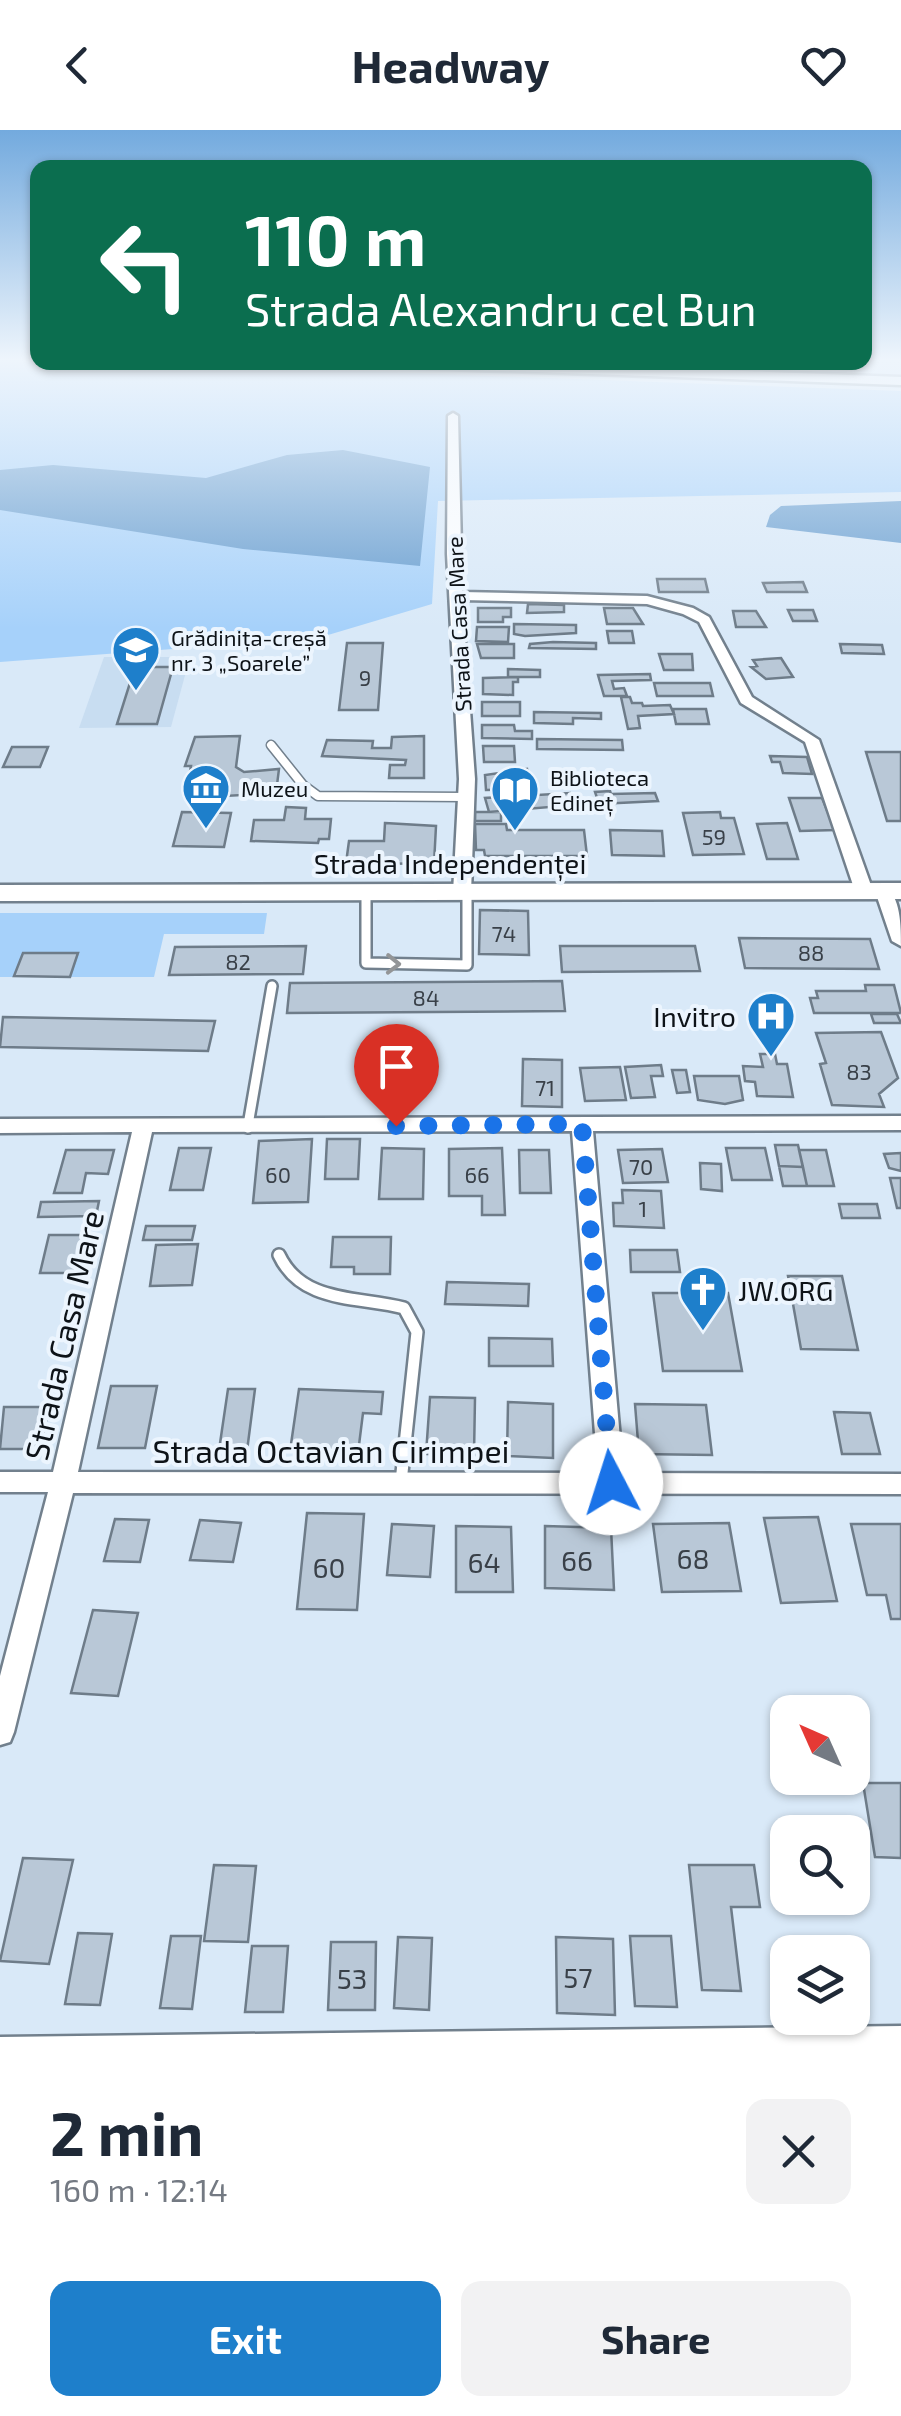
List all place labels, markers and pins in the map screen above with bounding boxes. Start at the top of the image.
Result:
school or university icon: Grădinița-creșă nr. 3 „Soarele” [110,624,162,692]
place label: Grădinița-creșă nr. 3 „Soarele” [171,624,327,675]
museum icon: Muzeu [180,762,232,830]
library icon: Biblioteca Edineț [489,764,541,832]
place label: Biblioteca Edineț [550,764,649,817]
place label: Muzeu [241,775,308,801]
hospital icon: Invitro [745,990,797,1058]
place label: Invitro [653,999,736,1033]
pin [354,1024,439,1127]
church icon: JW.ORG [677,1264,729,1332]
place label: JW.ORG [738,1273,833,1307]

